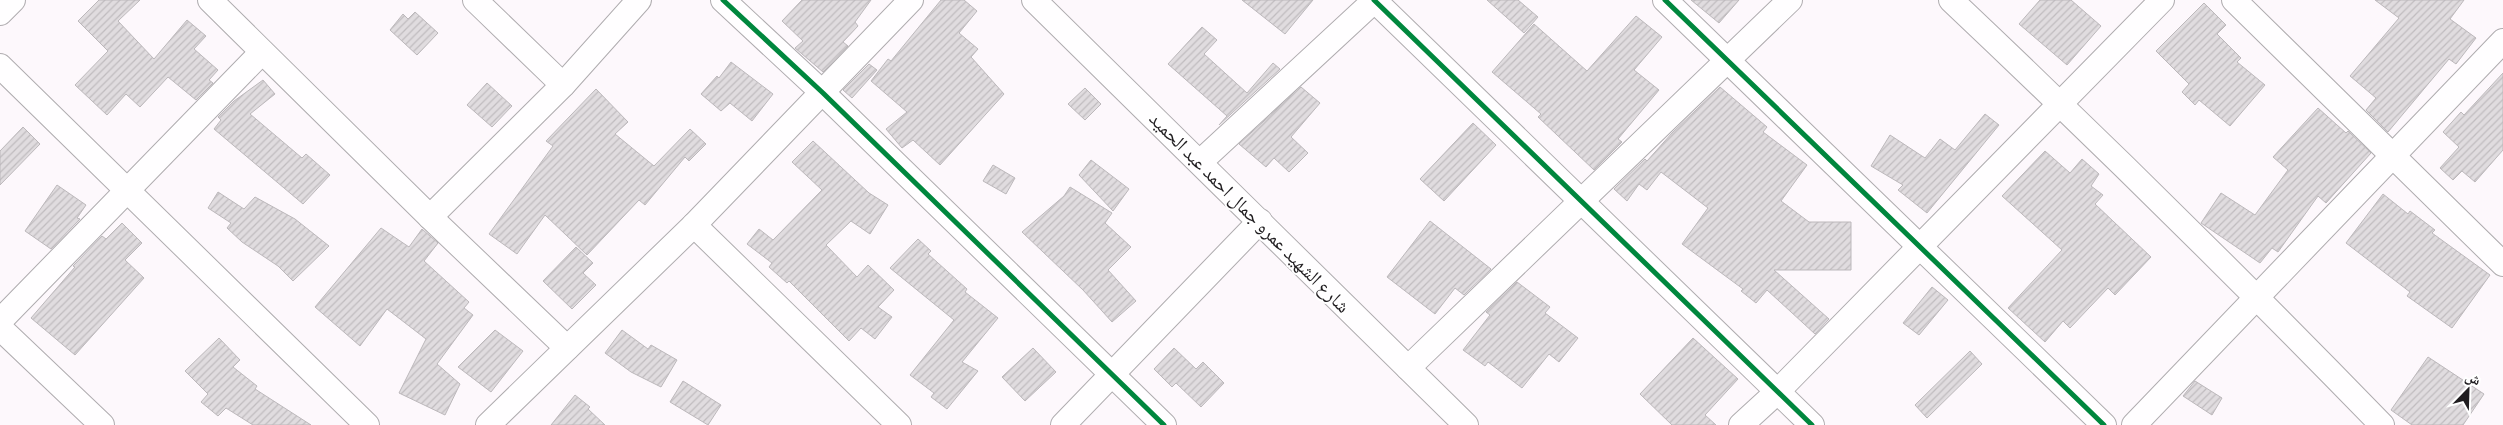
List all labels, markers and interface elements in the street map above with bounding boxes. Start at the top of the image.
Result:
street label: شارع الشهيد عمرو جمال احمد عبد الحميد [1144,106,1356,318]
north arrow [2443,365,2493,415]
text: ش [2463,367,2484,389]

